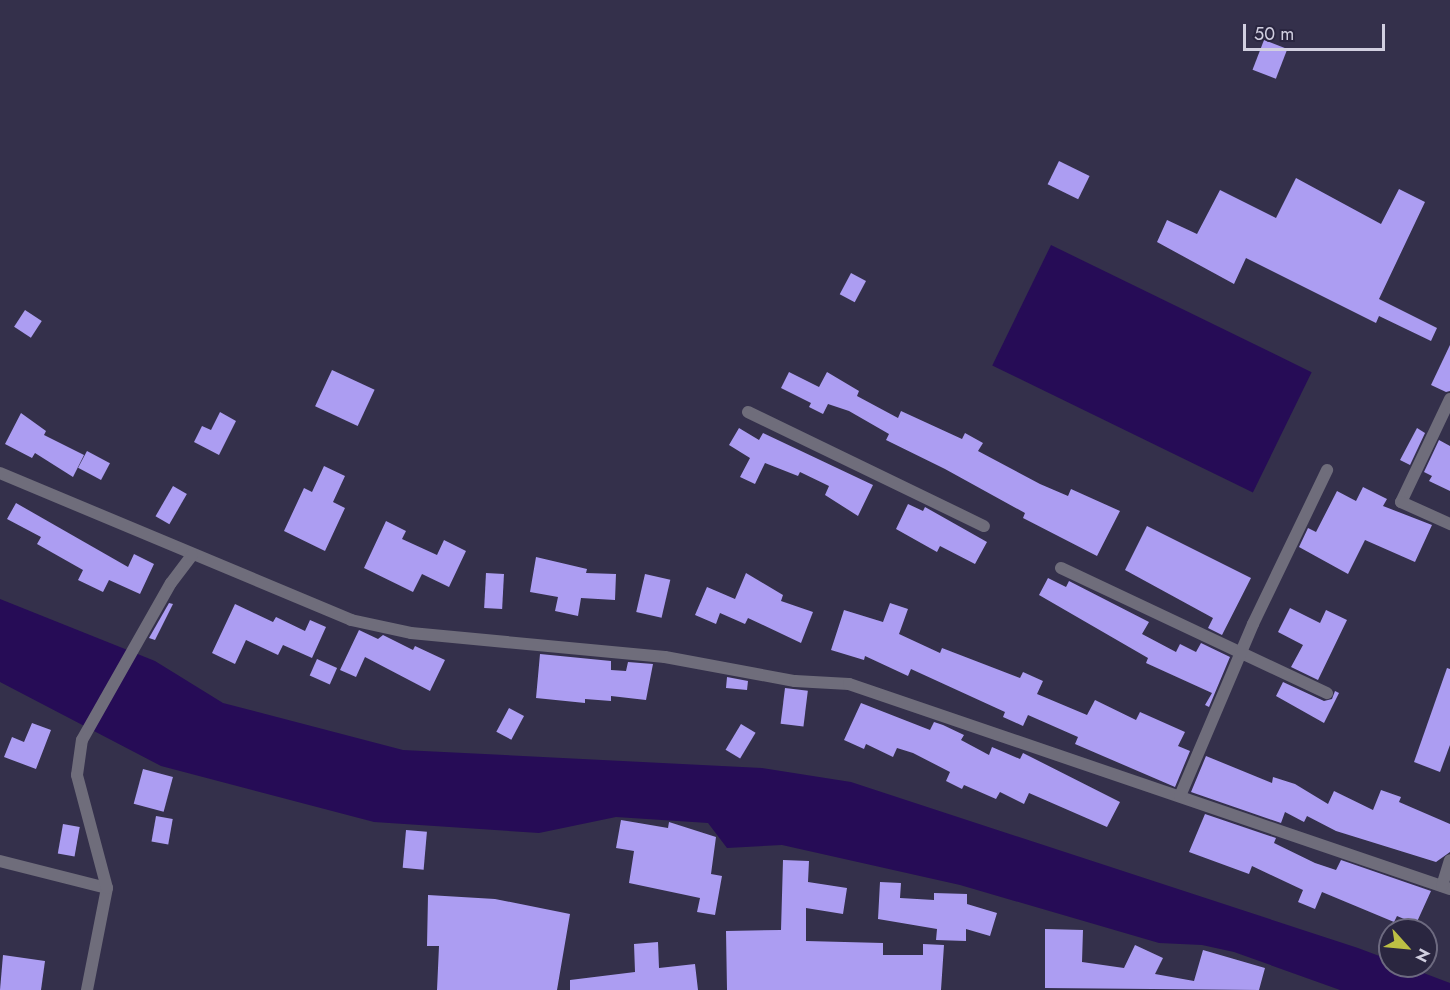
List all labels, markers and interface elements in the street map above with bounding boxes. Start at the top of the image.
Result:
scale bar [1246,12,1388,50]
text: 50 m [1254,21,1294,47]
north arrow [1378,918,1438,978]
text: N [1410,945,1436,966]

